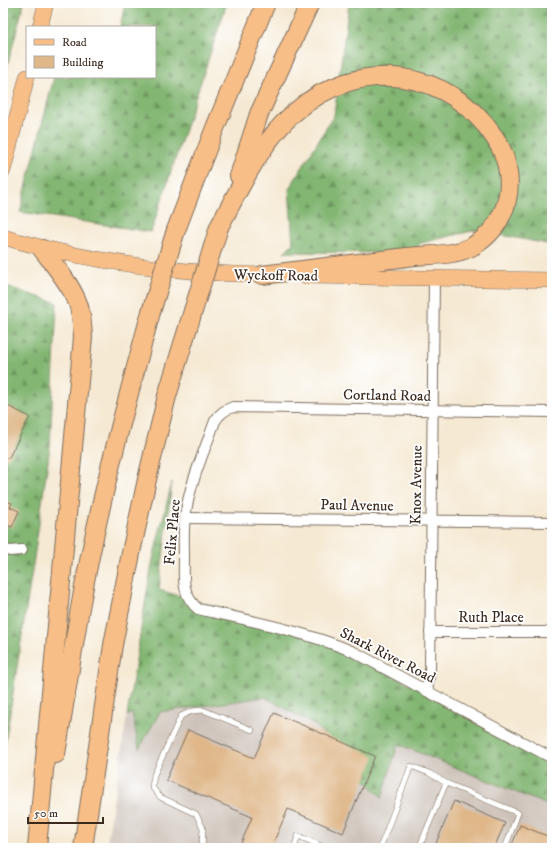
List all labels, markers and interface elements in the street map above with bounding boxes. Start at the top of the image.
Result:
legend [26,26,156,78]
text: Road [62,35,87,50]
text: Building [62,55,103,70]
street label: Wyckoff Road [233,265,319,286]
street label: Cortland Road [343,385,432,406]
street label: Knox Avenue [406,445,427,525]
street label: Paul Avenue [320,495,394,516]
street label: Felix Place [160,498,185,566]
street label: Ruth Place [458,608,524,627]
street label: Shark River Road [337,623,439,688]
scale bar [28,799,103,825]
text: 50 m [34,806,58,821]

